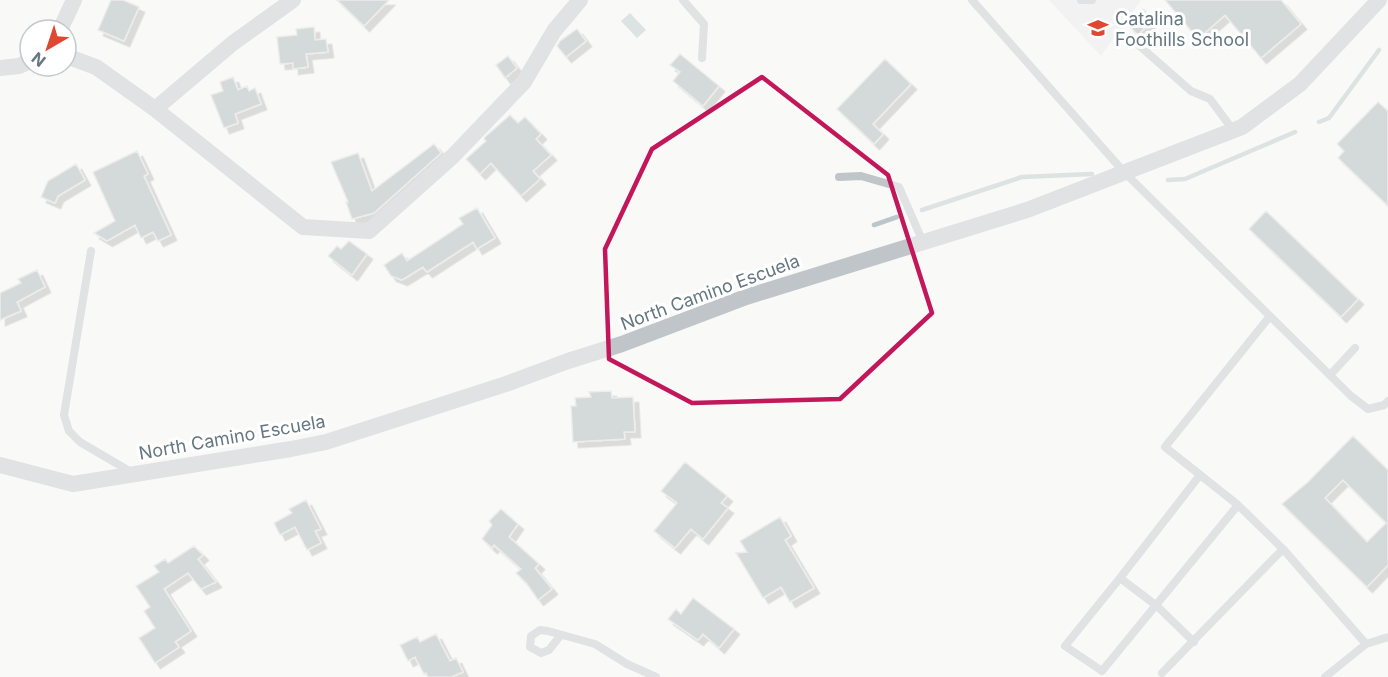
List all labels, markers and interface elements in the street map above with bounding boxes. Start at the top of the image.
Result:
place label: Catalina Foothills School [1115,8,1249,50]
school or university icon: Catalina Foothills School [1086,16,1110,40]
north arrow [18,18,78,78]
text: N [28,48,50,71]
street label: North Camino Escuela [618,250,802,334]
street label: North Camino Escuela [137,410,327,464]

